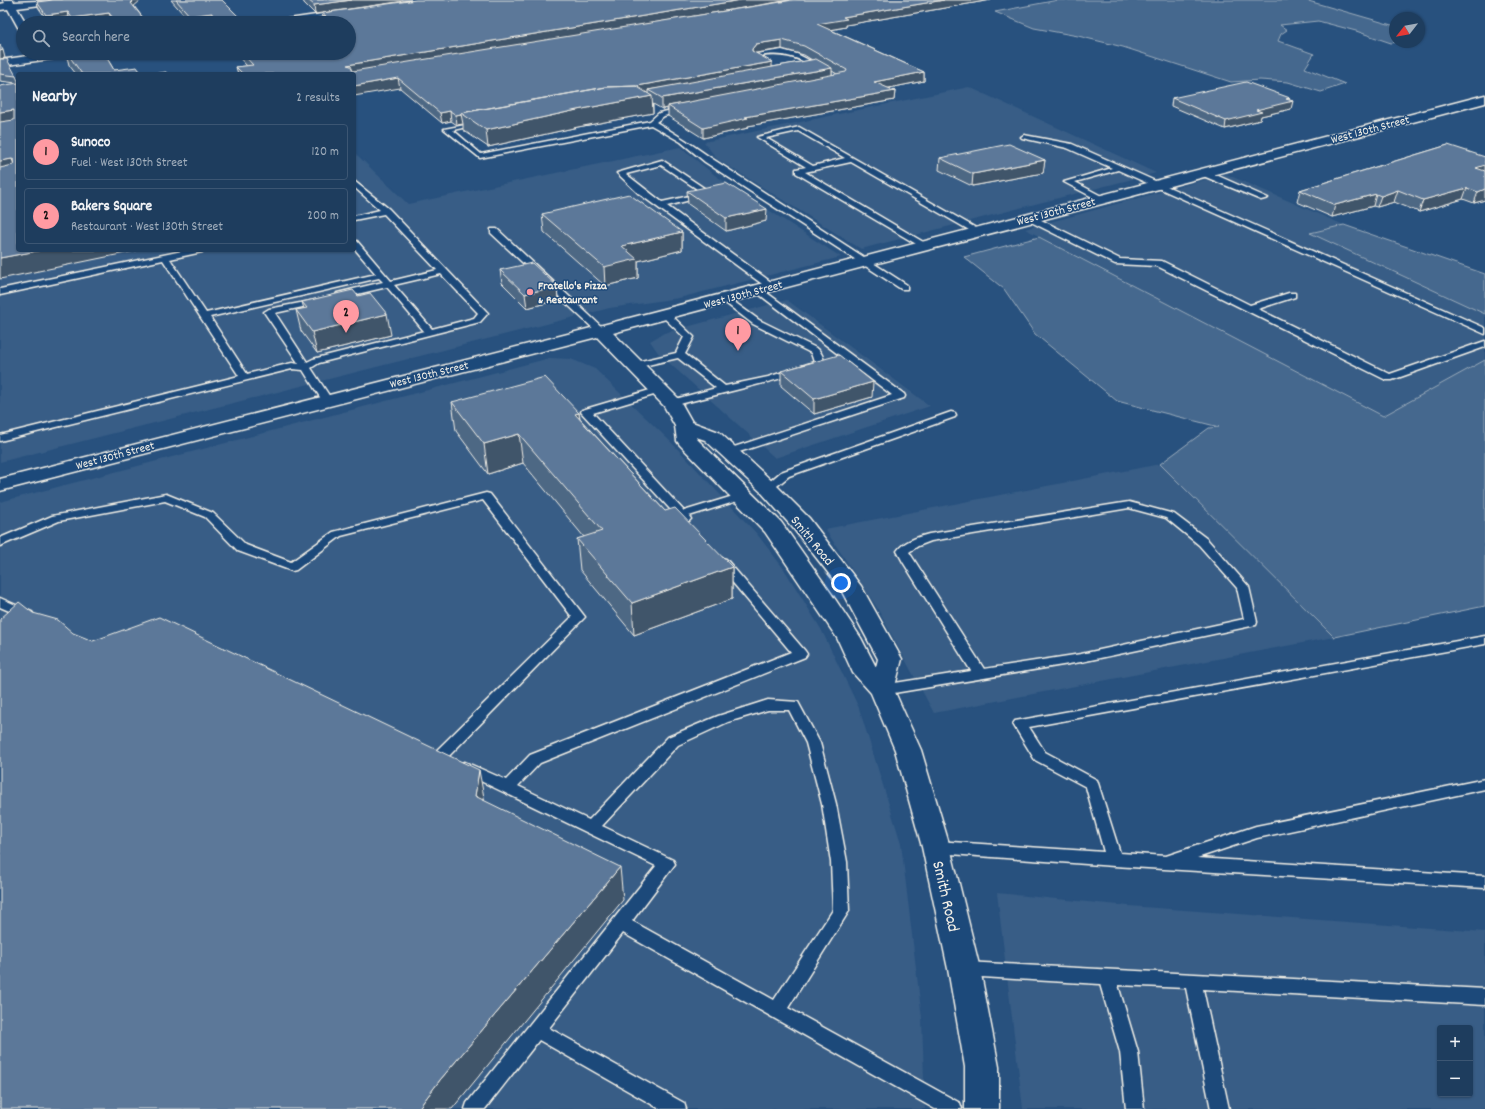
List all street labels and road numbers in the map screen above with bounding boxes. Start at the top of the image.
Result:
street label: West 130th Street [1329,112,1412,149]
street label: West 130th Street [1015,194,1098,231]
street label: West 130th Street [702,277,785,314]
street label: West 130th Street [388,357,471,393]
street label: West 130th Street [74,438,157,475]
street label: Smith Road [785,512,838,571]
street label: Smith Road [924,859,964,934]

